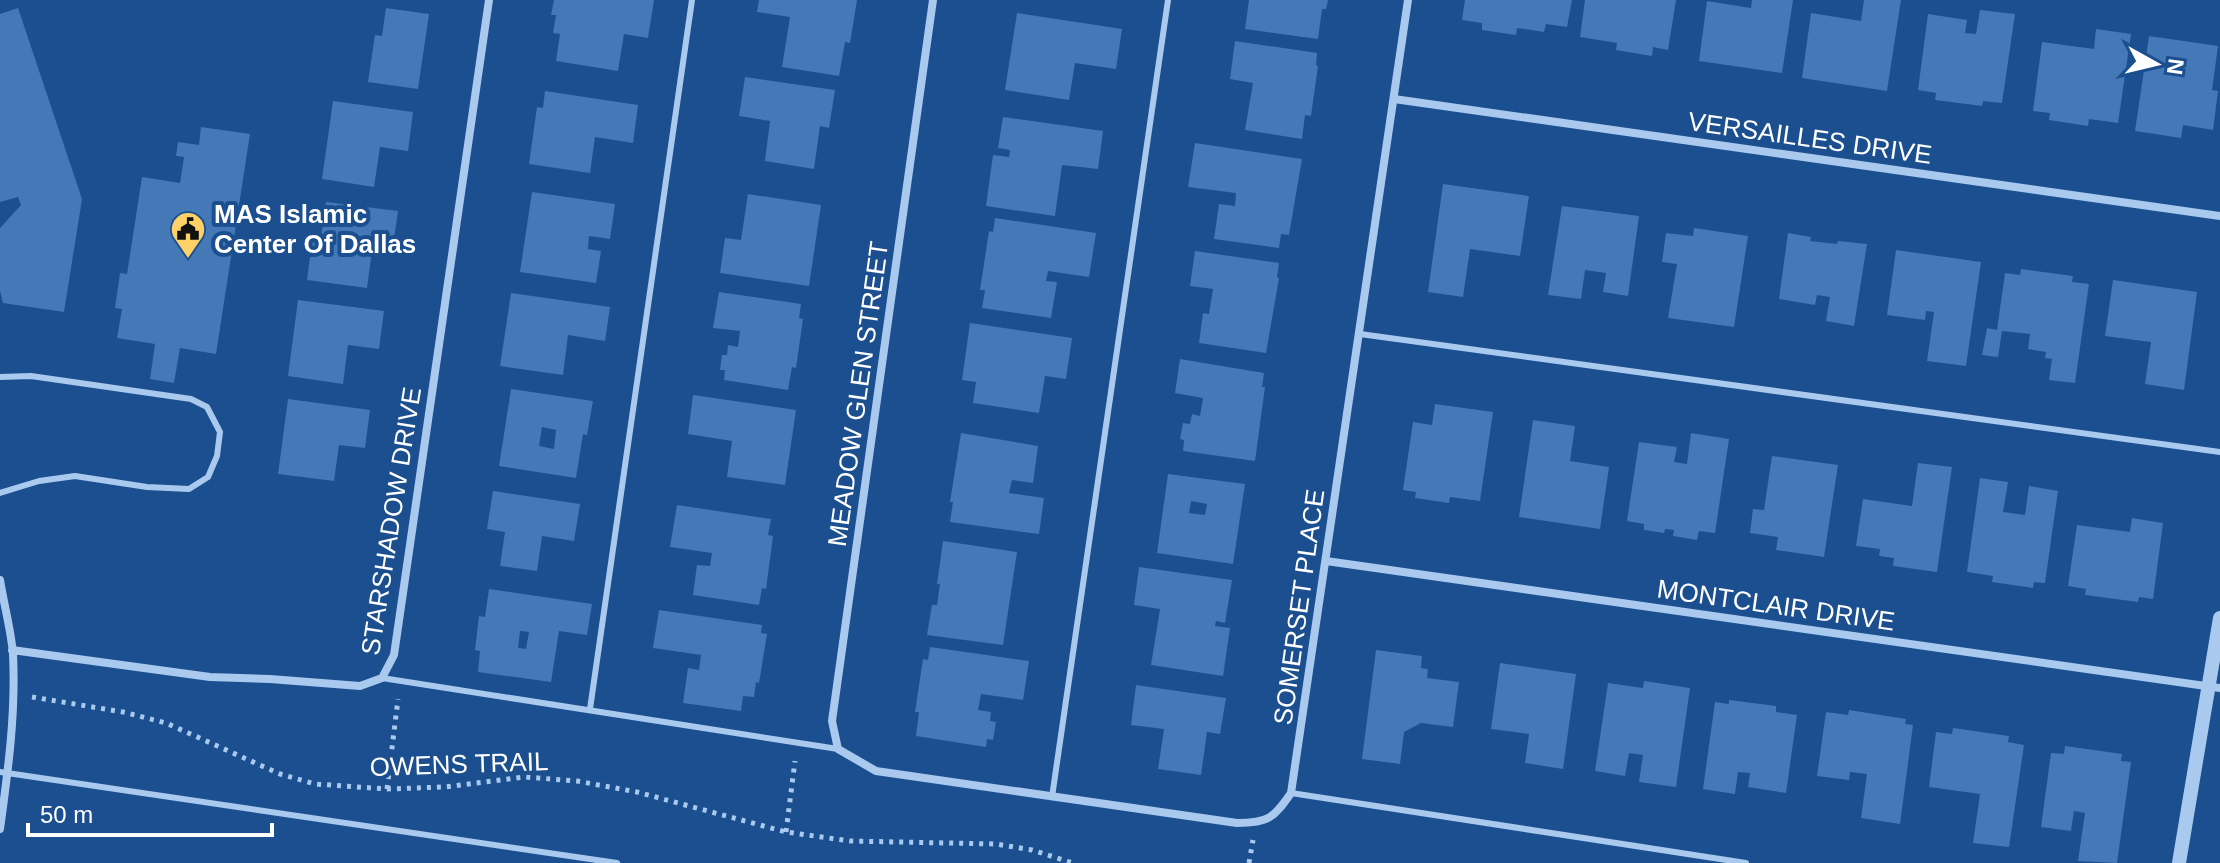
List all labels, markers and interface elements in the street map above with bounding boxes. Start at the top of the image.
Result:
north arrow [2116,24,2196,104]
text: N [2162,57,2189,76]
street label: VERSAILLES DRIVE [1686,106,1934,170]
place label: MAS Islamic Center Of Dallas [214,199,416,259]
public building icon: MAS Islamic Center Of Dallas [169,210,207,260]
street label: MEADOW GLEN STREET [822,239,894,548]
street label: STARSHADOW DRIVE [355,385,427,657]
street label: SOMERSET PLACE [1268,487,1330,727]
street label: MONTCLAIR DRIVE [1655,573,1897,637]
street label: OWENS TRAIL [369,746,549,782]
scale bar [28,787,272,837]
text: 50 m [40,801,93,828]

